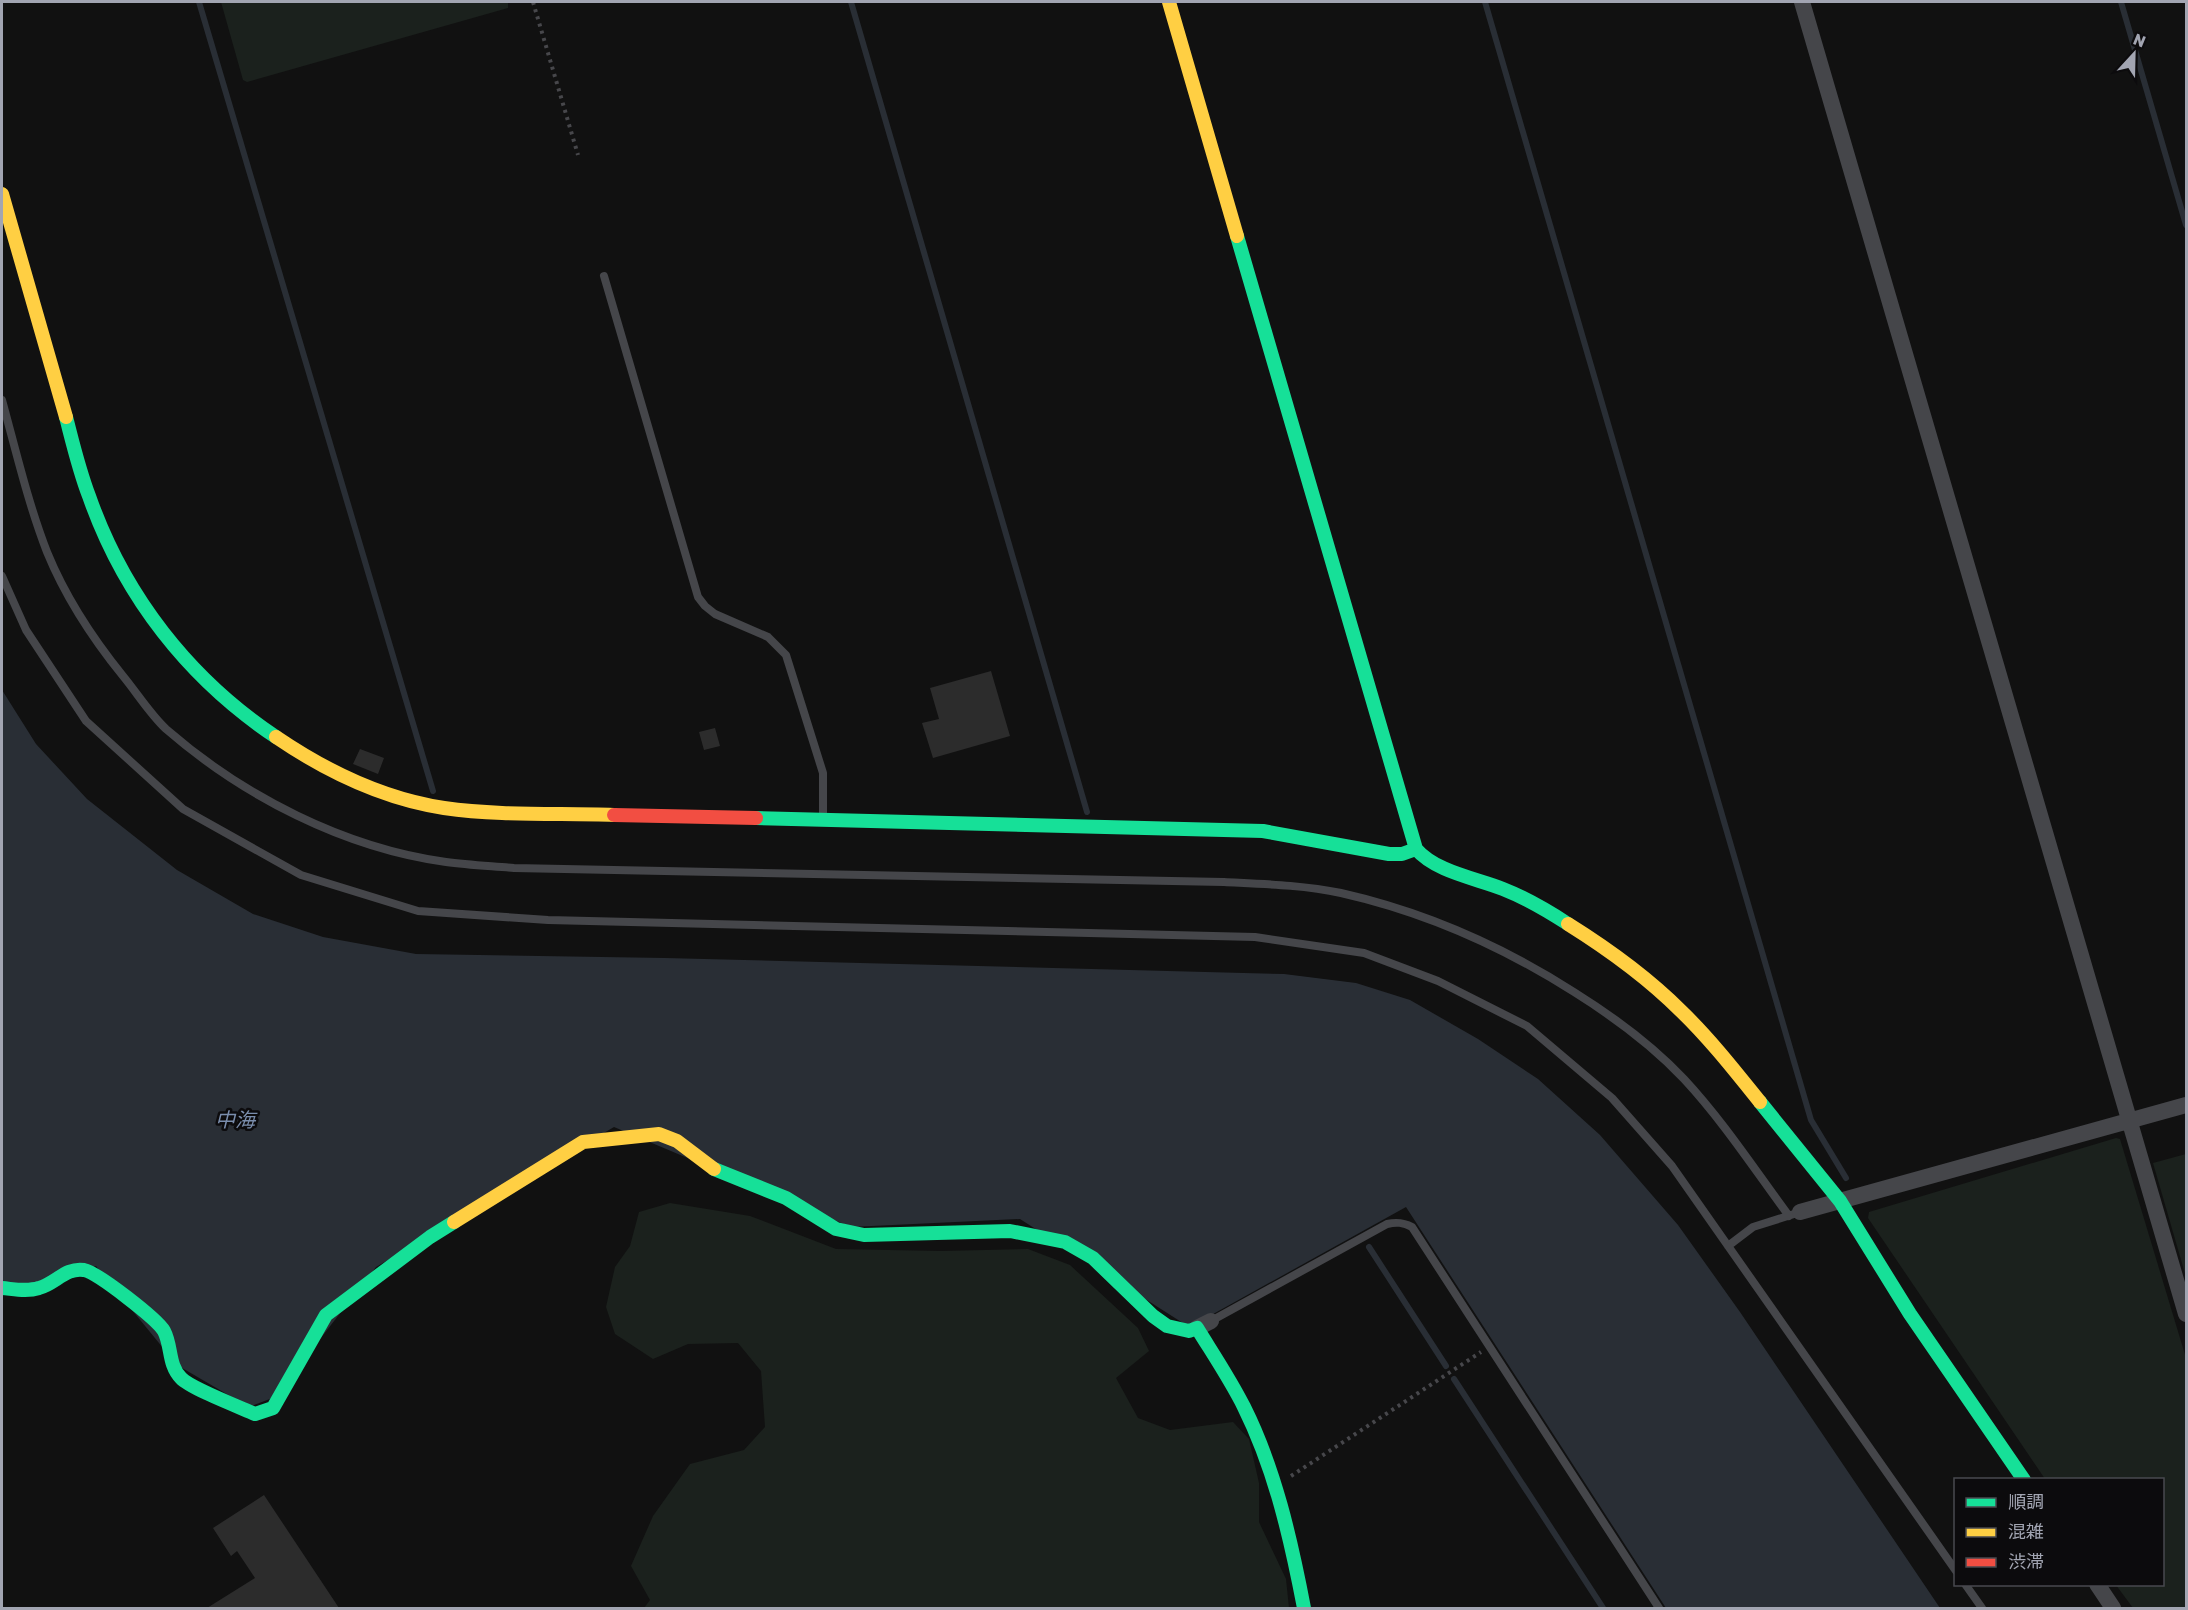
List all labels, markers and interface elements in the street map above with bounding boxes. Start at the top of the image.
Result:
north arrow [2104,24,2164,84]
text: N [2131,30,2148,52]
water label: 中海 [215,1108,258,1132]
legend [1954,1478,2164,1586]
text: 順調 [2008,1491,2044,1513]
text: 混雑 [2008,1521,2044,1543]
text: 渋滞 [2008,1551,2044,1573]

